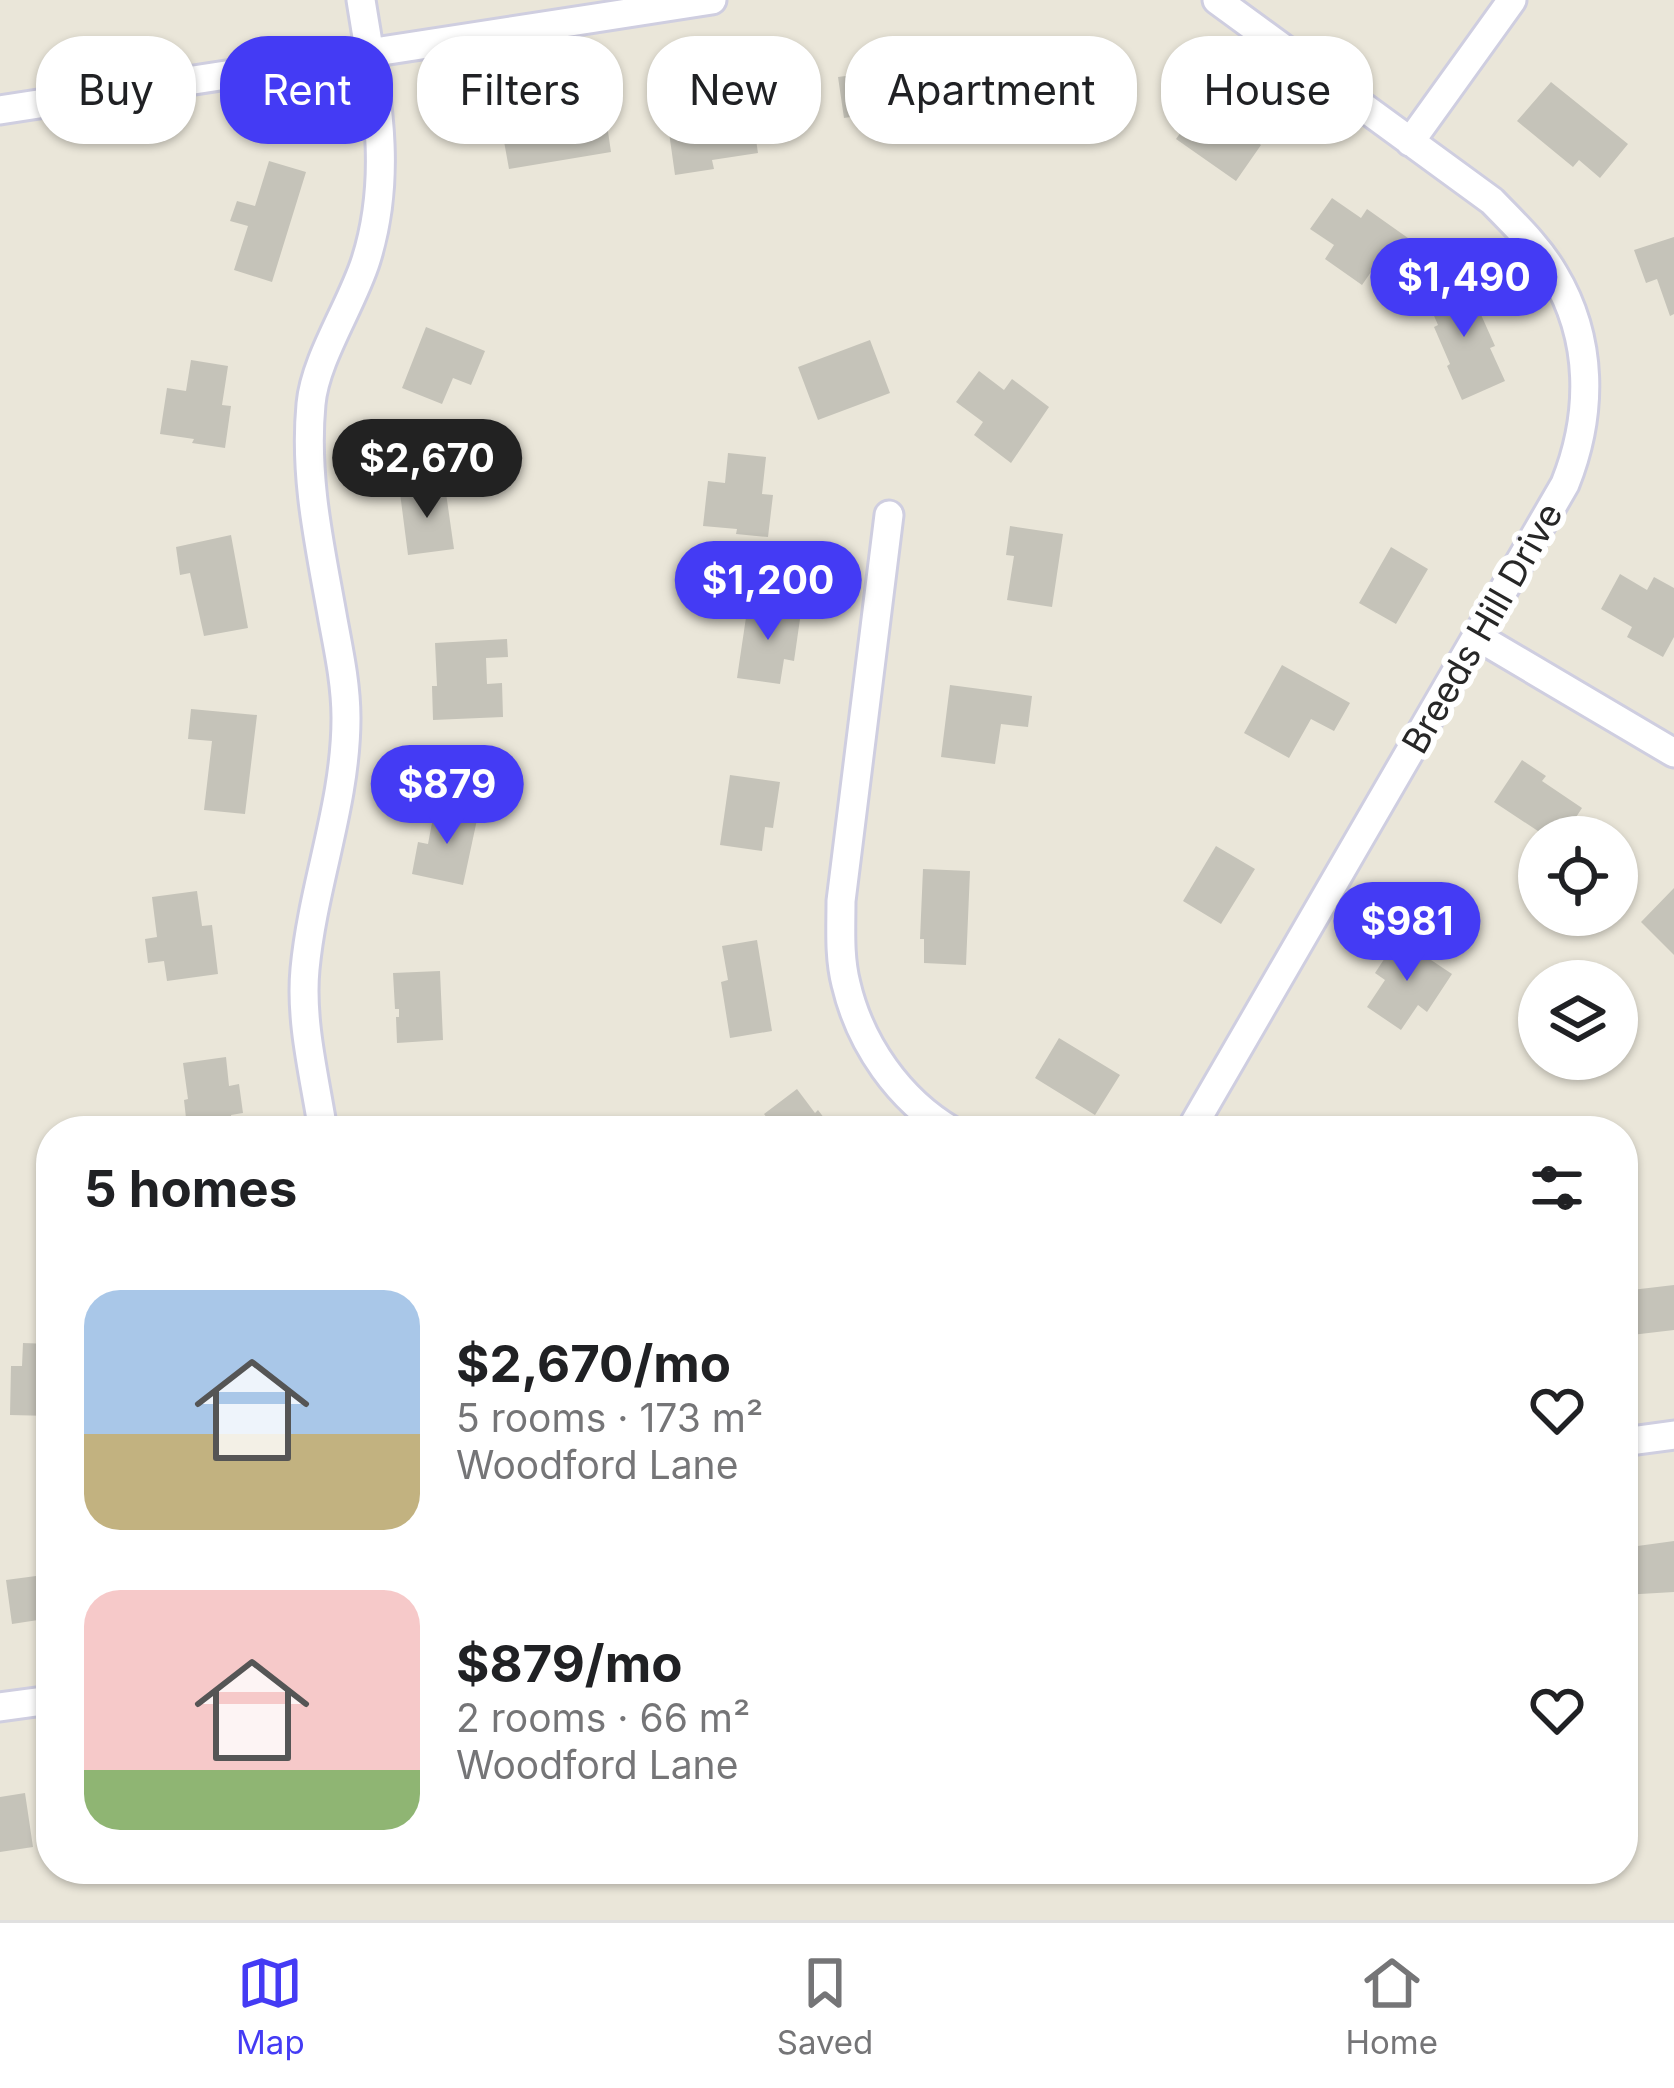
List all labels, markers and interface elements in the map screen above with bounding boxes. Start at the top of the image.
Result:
chip: Buy [36,36,196,144]
chip: Rent [220,36,393,144]
chip: Filters [417,36,623,144]
chip: New [647,36,821,144]
chip: Apartment [845,36,1137,144]
chip: House [1161,36,1373,144]
pin: $1,490 [1366,238,1562,340]
text: $1,490 [1397,253,1531,300]
pin: $2,670 [329,419,525,521]
text: $2,670 [359,434,495,481]
street label: Breeds Hill Drive [1392,495,1572,761]
pin: $1,200 [670,541,866,643]
text: $1,200 [702,556,834,603]
pin: $879 [376,745,518,847]
text: $879 [398,760,496,807]
map controls [1518,816,1638,1080]
button: locate [1518,816,1638,936]
pin: $981 [1336,882,1478,984]
text: $981 [1360,897,1454,944]
button: layers [1518,960,1638,1080]
icon: filters [1524,1155,1590,1221]
text: 5 homes [84,1158,297,1219]
text: $2,670/mo [456,1333,731,1394]
icon: home [180,1338,324,1482]
icon: heart [1524,1377,1590,1443]
text: 5 rooms · 173 m² [456,1394,763,1441]
text: Woodford Lane [456,1441,738,1488]
text: $879/mo [456,1633,683,1694]
icon: home [180,1638,324,1782]
icon: heart [1524,1677,1590,1743]
text: 2 rooms · 66 m² [456,1694,750,1741]
text: Woodford Lane [456,1741,738,1788]
tab: Map [236,1950,305,2062]
tab: Saved [777,1950,873,2062]
tab: Home [1345,1950,1438,2062]

